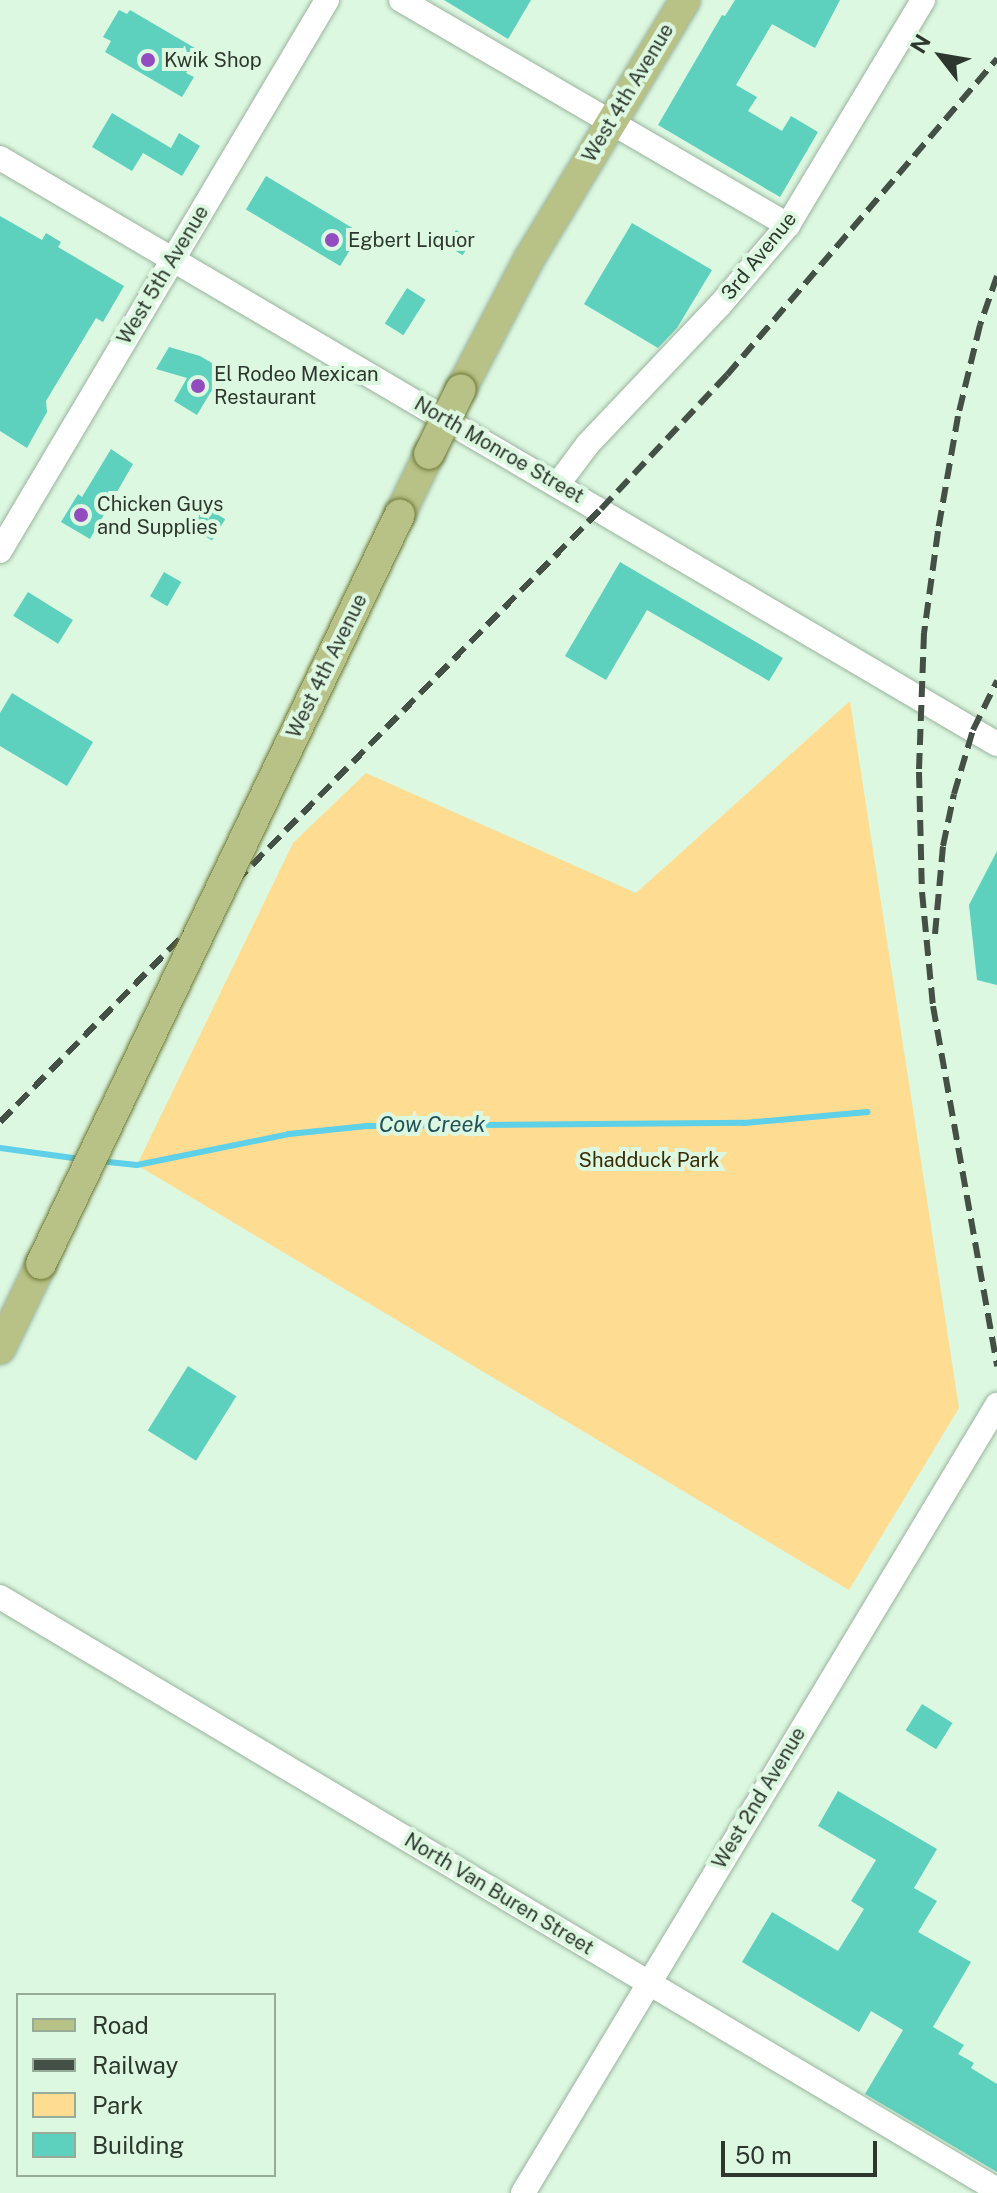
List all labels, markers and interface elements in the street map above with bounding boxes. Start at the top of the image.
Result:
north arrow [901,16,981,96]
street label: West 4th Avenue [577,19,679,167]
text: N [905,30,936,58]
place label: Kwik Shop [164,48,262,72]
marker: Kwik Shop [139,51,157,69]
street label: West 5th Avenue [112,201,214,349]
street label: 3rd Avenue [716,207,802,305]
place label: Egbert Liquor [348,228,475,252]
marker: Egbert Liquor [323,231,341,249]
place label: El Rodeo Mexican Restaurant [214,362,379,409]
marker: El Rodeo Mexican Restaurant [189,377,207,395]
street label: North Monroe Street [410,392,588,508]
place label: Chicken Guys and Supplies [97,492,223,539]
marker: Chicken Guys and Supplies [72,506,90,524]
street label: West 4th Avenue [282,590,372,742]
water label: Cow Creek [379,1112,485,1138]
park label: Shadduck Park [579,1148,719,1172]
street label: West 2nd Avenue [707,1723,811,1873]
street label: North Van Buren Street [400,1828,598,1960]
legend [16,1993,276,2177]
text: Road [92,2011,149,2039]
text: Railway [92,2051,178,2079]
text: Park [92,2091,143,2119]
scale bar [725,2125,881,2175]
text: Building [92,2131,184,2159]
text: 50 m [735,2141,792,2169]

